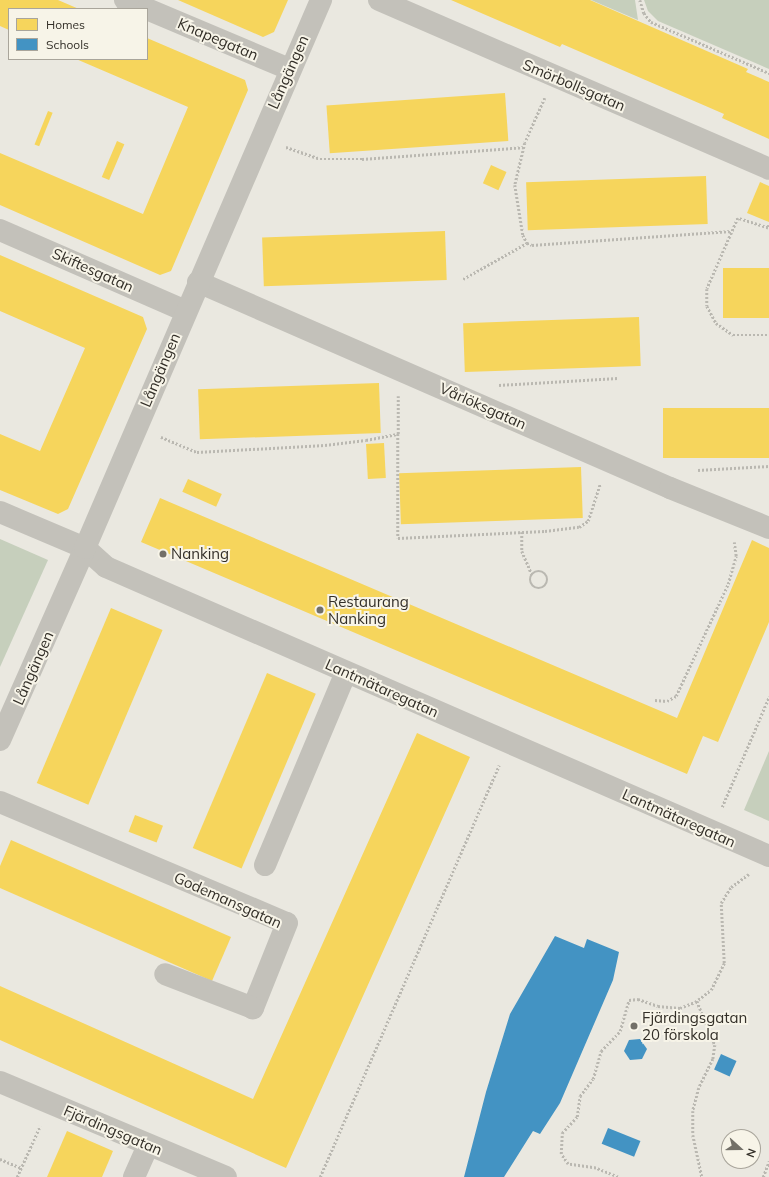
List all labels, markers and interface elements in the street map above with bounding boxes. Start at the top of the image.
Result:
legend [8,8,148,60]
street label: Knapegatan [175,14,261,64]
text: Homes [46,17,85,32]
street label: Långängen [264,32,312,112]
text: Schools [46,37,89,52]
street label: Smörbollsgatan [520,55,628,115]
street label: Skiftesgatan [50,244,136,296]
street label: Långängen [136,330,184,410]
street label: Vårlöksgatan [437,379,529,433]
place label: Nanking [171,545,229,563]
marker: Nanking [158,549,168,559]
place label: Restaurang Nanking [328,592,409,627]
marker: Restaurang Nanking [315,605,325,615]
street label: Långängen [9,628,57,708]
street label: Lantmätaregatan [323,655,441,721]
street label: Lantmätaregatan [620,785,738,851]
street label: Godemansgatan [171,868,285,932]
place label: Fjärdingsgatan 20 förskola [642,1008,747,1043]
marker: Fjärdingsgatan 20 förskola [629,1021,639,1031]
street label: Fjärdingsgatan [61,1101,165,1159]
north arrow [721,1129,761,1169]
text: N [743,1147,759,1159]

